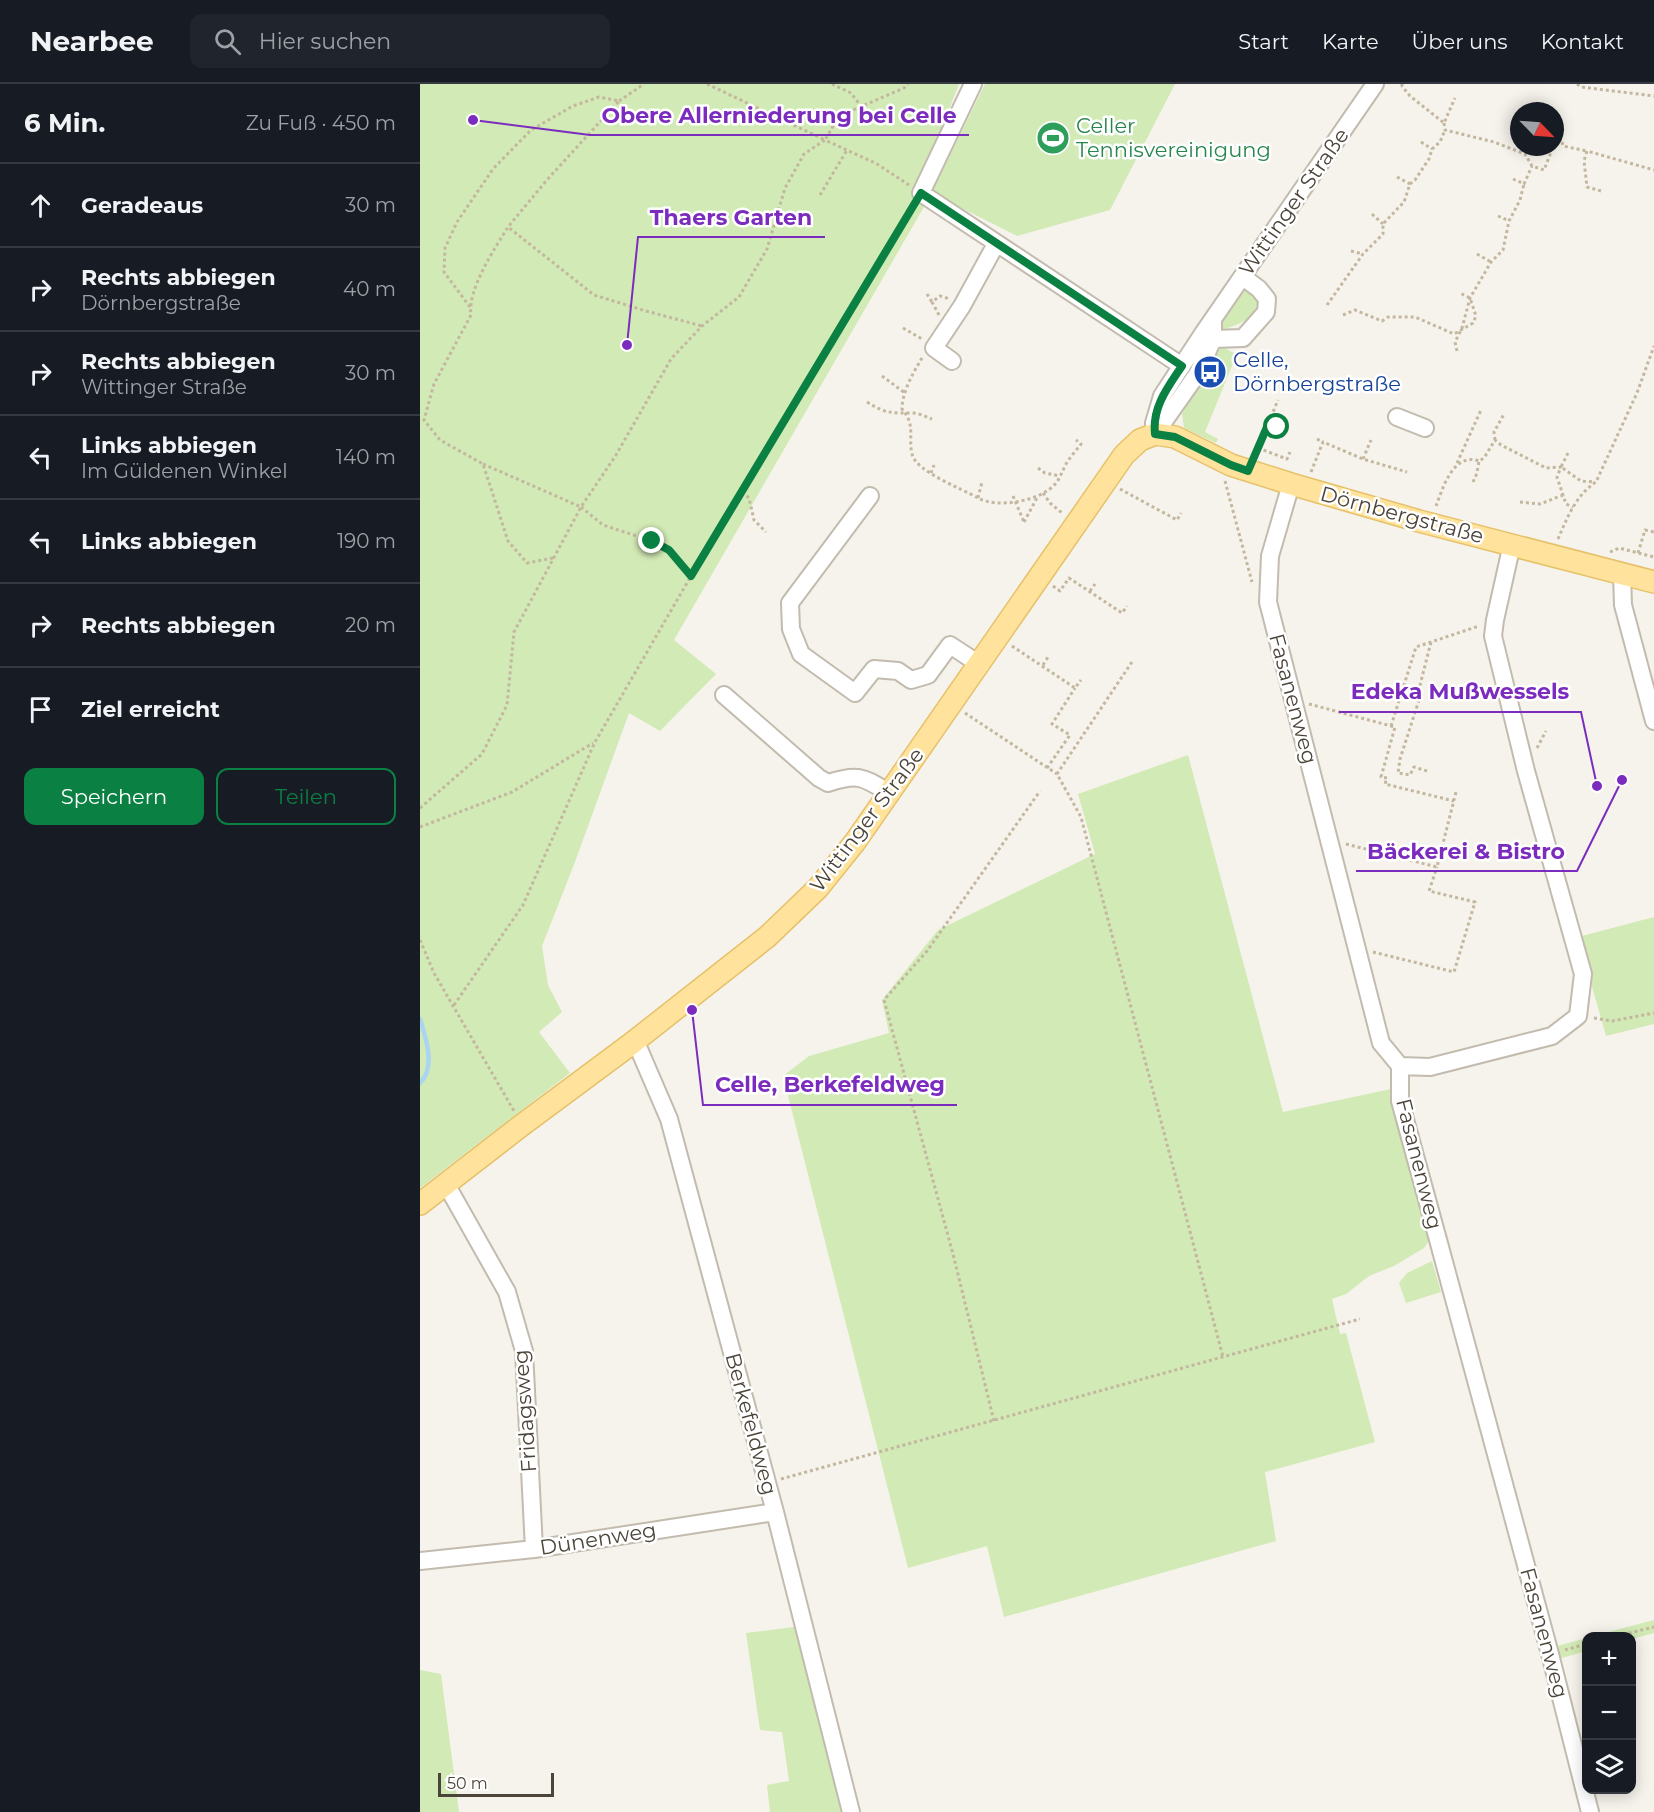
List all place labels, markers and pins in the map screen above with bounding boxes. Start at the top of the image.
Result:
callout: Obere Allerniederung bei Celle [590,95,969,135]
place label: Celler Tennisvereinigung [1076,113,1271,162]
sports icon: Celler Tennisvereinigung [1035,120,1071,156]
callout: Thaers Garten [638,197,825,237]
place label: Celle, Dörnbergstraße [1233,347,1401,396]
bus stop icon: Celle, Dörnbergstraße [1192,354,1228,390]
callout: Edeka Mußwessels [1339,672,1581,712]
callout: Bäckerei & Bistro [1356,831,1577,871]
callout: Celle, Berkefeldweg [703,1065,957,1105]

